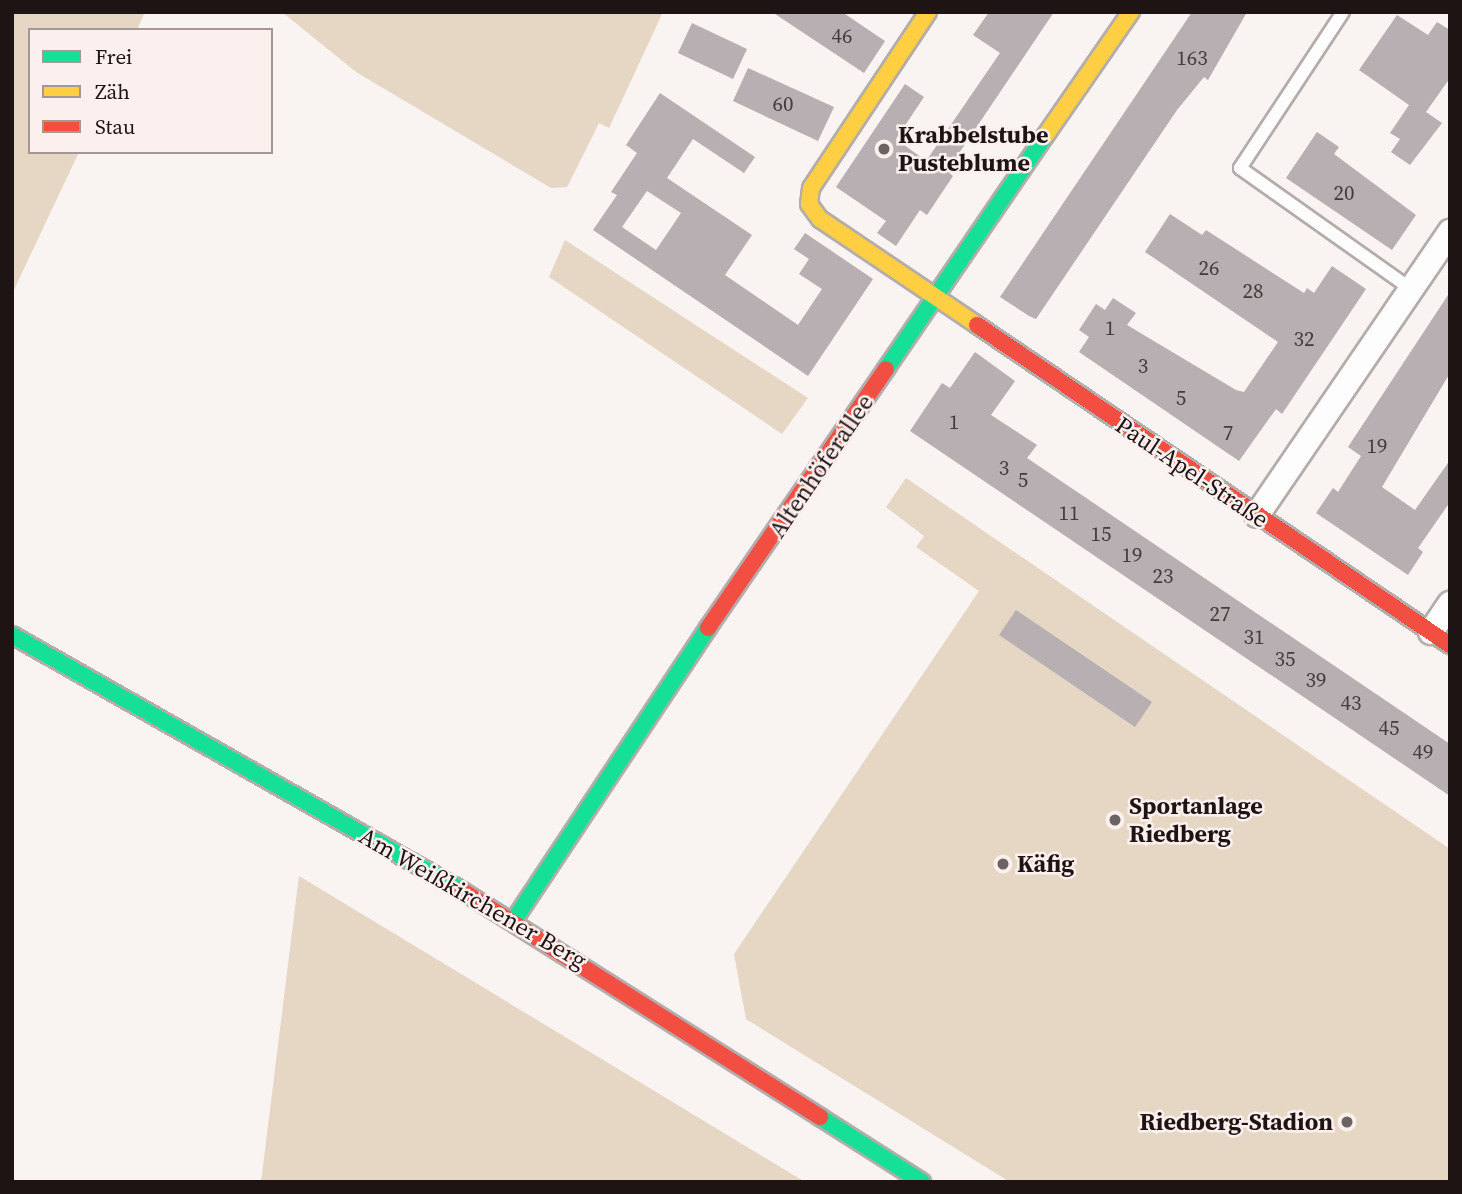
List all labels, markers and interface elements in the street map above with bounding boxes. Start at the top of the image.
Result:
house number: 46 [832,23,852,49]
legend [28,28,273,154]
text: Frei [95,42,132,71]
house number: 163 [1176,45,1208,71]
text: Zäh [95,77,130,106]
house number: 60 [773,91,793,117]
text: Stau [95,112,135,141]
place label: Krabbelstube Pusteblume [898,121,1048,177]
marker: Krabbelstube Pusteblume [876,141,892,157]
house number: 20 [1334,180,1354,206]
house number: 26 [1199,255,1219,281]
house number: 28 [1243,278,1263,304]
house number: 1 [1105,315,1115,341]
house number: 32 [1294,326,1314,352]
house number: 3 [1138,353,1148,379]
house number: 5 [1176,385,1186,411]
street label: Altenhöferallee [762,389,880,543]
house number: 1 [949,409,959,435]
street label: Paul-Apel-Straße [1110,410,1274,534]
house number: 7 [1223,420,1233,446]
house number: 19 [1367,433,1387,459]
house number: 3 [999,455,1009,481]
house number: 5 [1018,467,1028,493]
house number: 11 [1059,500,1079,526]
house number: 15 [1091,521,1111,547]
house number: 19 [1122,542,1142,568]
house number: 23 [1153,563,1173,589]
house number: 27 [1210,601,1230,627]
house number: 31 [1244,624,1264,650]
house number: 35 [1275,646,1295,672]
house number: 39 [1306,667,1326,693]
house number: 43 [1341,690,1361,716]
house number: 45 [1379,715,1399,741]
house number: 49 [1413,739,1433,765]
place label: Sportanlage Riedberg [1129,792,1263,848]
marker: Sportanlage Riedberg [1107,812,1123,828]
street label: Am Weißkirchener Berg [354,821,592,975]
place label: Käfig [1017,850,1074,878]
marker: Käfig [995,856,1011,872]
place label: Riedberg-Stadion [1139,1108,1333,1136]
marker: Riedberg-Stadion [1339,1114,1355,1130]

